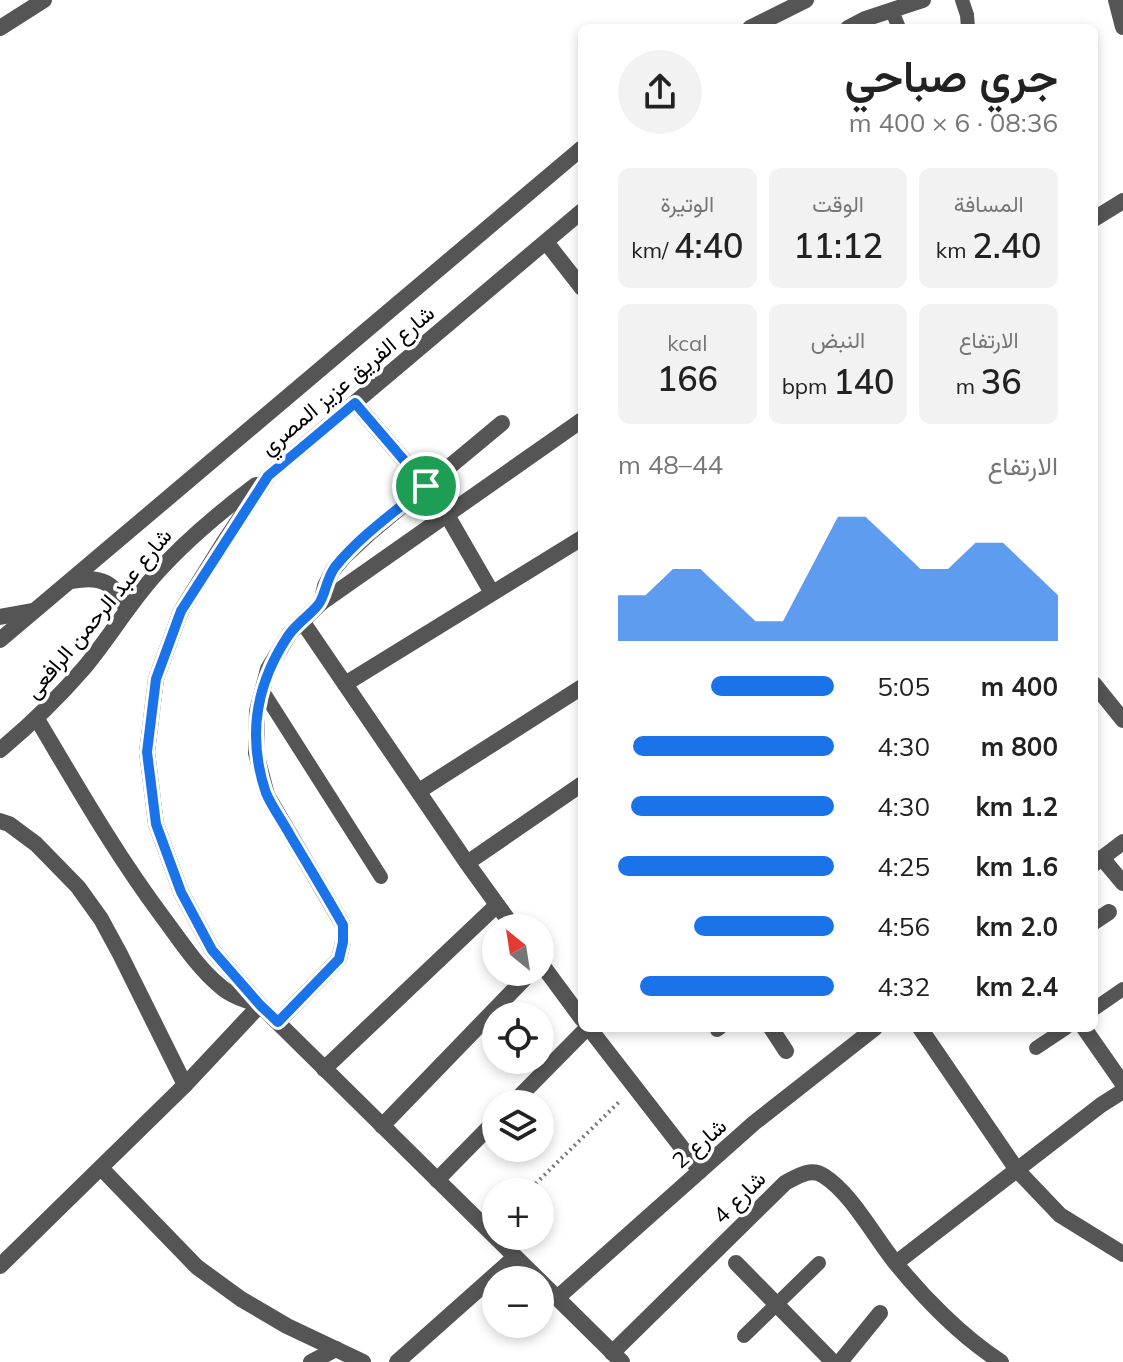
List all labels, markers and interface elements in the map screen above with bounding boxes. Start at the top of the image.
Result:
text: جري صباحي [844,48,1058,103]
button: share [618,50,702,134]
text: 08:36 · 6 × 400 m [849,106,1058,139]
text: الوتيرة [660,190,714,218]
text: الوقت [812,190,864,218]
text: المسافة [954,190,1024,218]
text: 4:40 [674,224,743,267]
text: 11:12 [793,224,883,267]
text: 2.40 [972,224,1042,267]
text: /km [631,236,674,264]
text: km [936,236,972,264]
street label: شارع الفريق عزيز المصري [254,299,443,465]
text: النبض [811,326,865,354]
text: الارتفاع [959,326,1019,354]
text: kcal [667,329,707,357]
text: 166 [657,357,718,400]
text: 140 [833,360,894,403]
text: 36 [981,360,1022,403]
text: bpm [782,372,833,400]
text: m [956,372,981,400]
text: 44–48 m [618,448,723,481]
text: الارتفاع [987,449,1058,482]
pin [392,452,460,520]
icon: arrive [404,464,448,508]
street label: شارع عبد الرحمن الرافعى [18,522,178,705]
text: 5:05 [877,670,930,703]
text: 400 m [981,670,1058,703]
text: 4:30 [877,730,930,763]
text: 800 m [981,730,1058,763]
text: 4:30 [877,790,930,823]
text: 1.2 km [975,790,1058,823]
text: 4:25 [877,850,930,883]
text: 1.6 km [975,850,1058,883]
text: 4:56 [877,910,930,943]
text: 2.0 km [975,910,1058,943]
north arrow [482,914,554,986]
map controls [482,914,554,1338]
text: 4:32 [877,970,930,1003]
text: 2.4 km [975,970,1058,1003]
button: locate [482,1002,554,1074]
button: layers [482,1090,554,1162]
street label: شارع 2 [666,1112,733,1175]
street label: شارع 4 [707,1165,772,1230]
button: + [482,1178,554,1250]
button: − [482,1266,554,1338]

